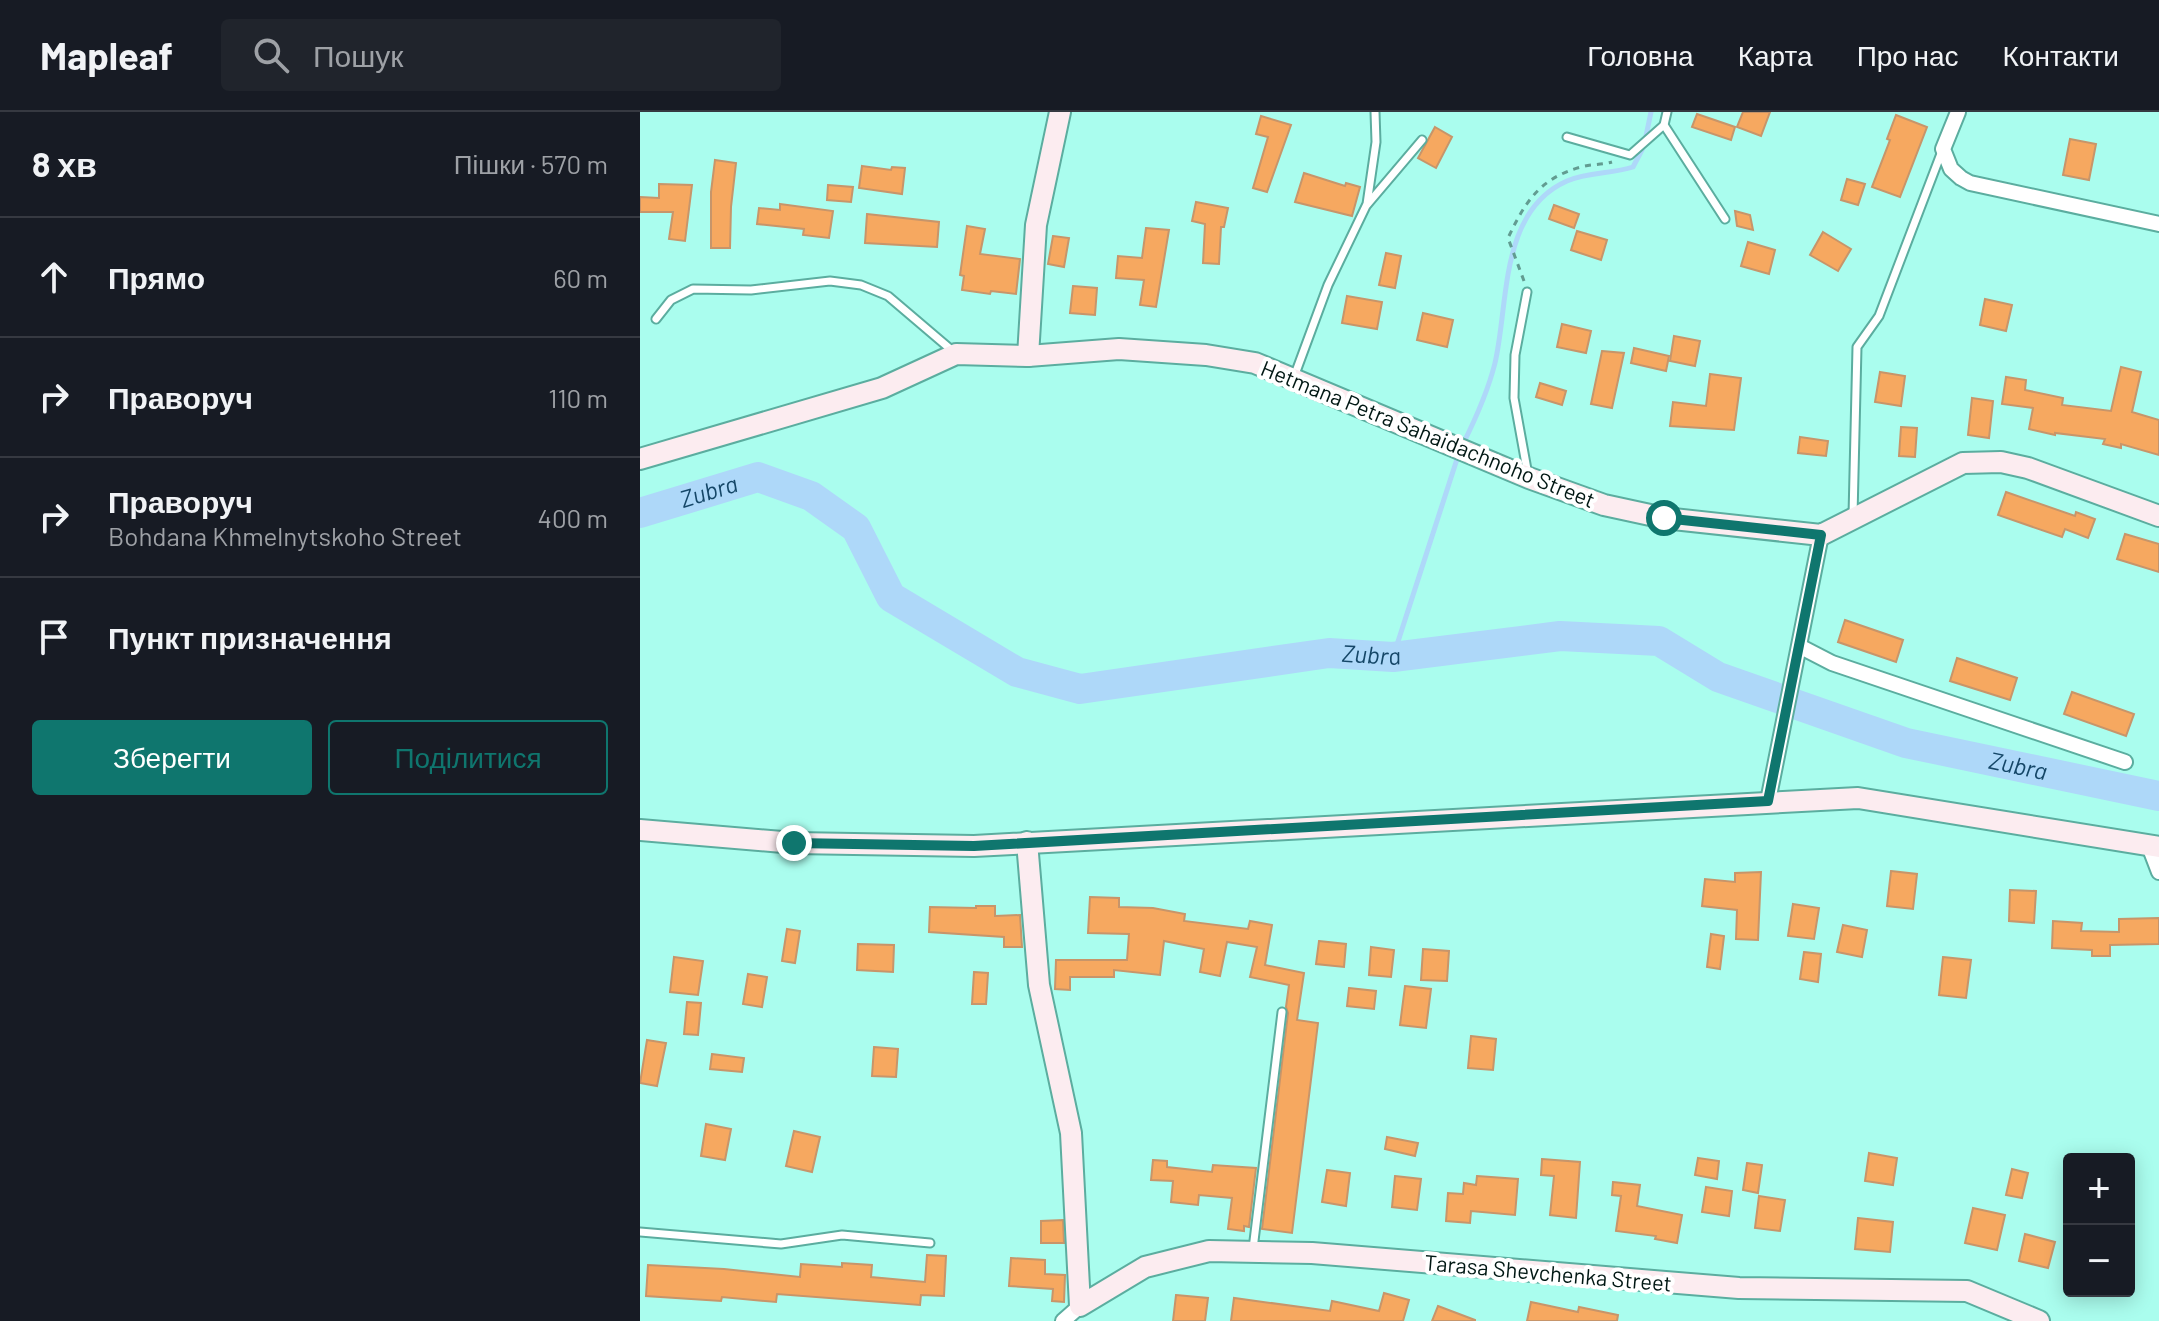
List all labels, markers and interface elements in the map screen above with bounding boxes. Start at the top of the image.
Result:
search box [221,19,781,91]
text: Mapleaf [40,32,173,78]
icon: search [249,33,293,77]
text: Пошук [313,37,403,73]
text: Головна [1587,38,1694,72]
text: Карта [1738,38,1813,72]
text: Про нас [1857,38,1959,72]
text: Контакти [2003,38,2119,72]
text: 8 хв [32,143,97,184]
text: Пішки · 570 m [454,148,608,179]
icon: ahead [32,255,76,299]
text: Прямо [108,259,205,295]
text: 60 m [553,262,608,293]
street label: Hetmana Petra Sahaidachnoho Street [1258,354,1599,512]
icon: right [32,375,76,419]
text: Праворуч [108,379,253,415]
text: 110 m [548,382,608,413]
water label: Zubra [676,468,741,513]
text: Праворуч [108,483,253,519]
icon: right [32,495,76,539]
route start [1646,500,1682,536]
text: 400 m [538,502,608,533]
text: Bohdana Khmelnytskoho Street [108,520,462,551]
icon: arrive [32,615,76,659]
text: Пункт призначення [108,619,392,655]
water label: Zubra [1341,638,1402,671]
button: Зберегти [32,720,312,795]
button: Поділитися [328,720,608,795]
water label: Zubra [1986,745,2050,785]
route end [776,825,812,861]
map controls [2063,1153,2135,1297]
button: + [2063,1153,2135,1225]
button: − [2063,1225,2135,1297]
street label: Tarasa Shevchenka Street [1423,1248,1673,1296]

